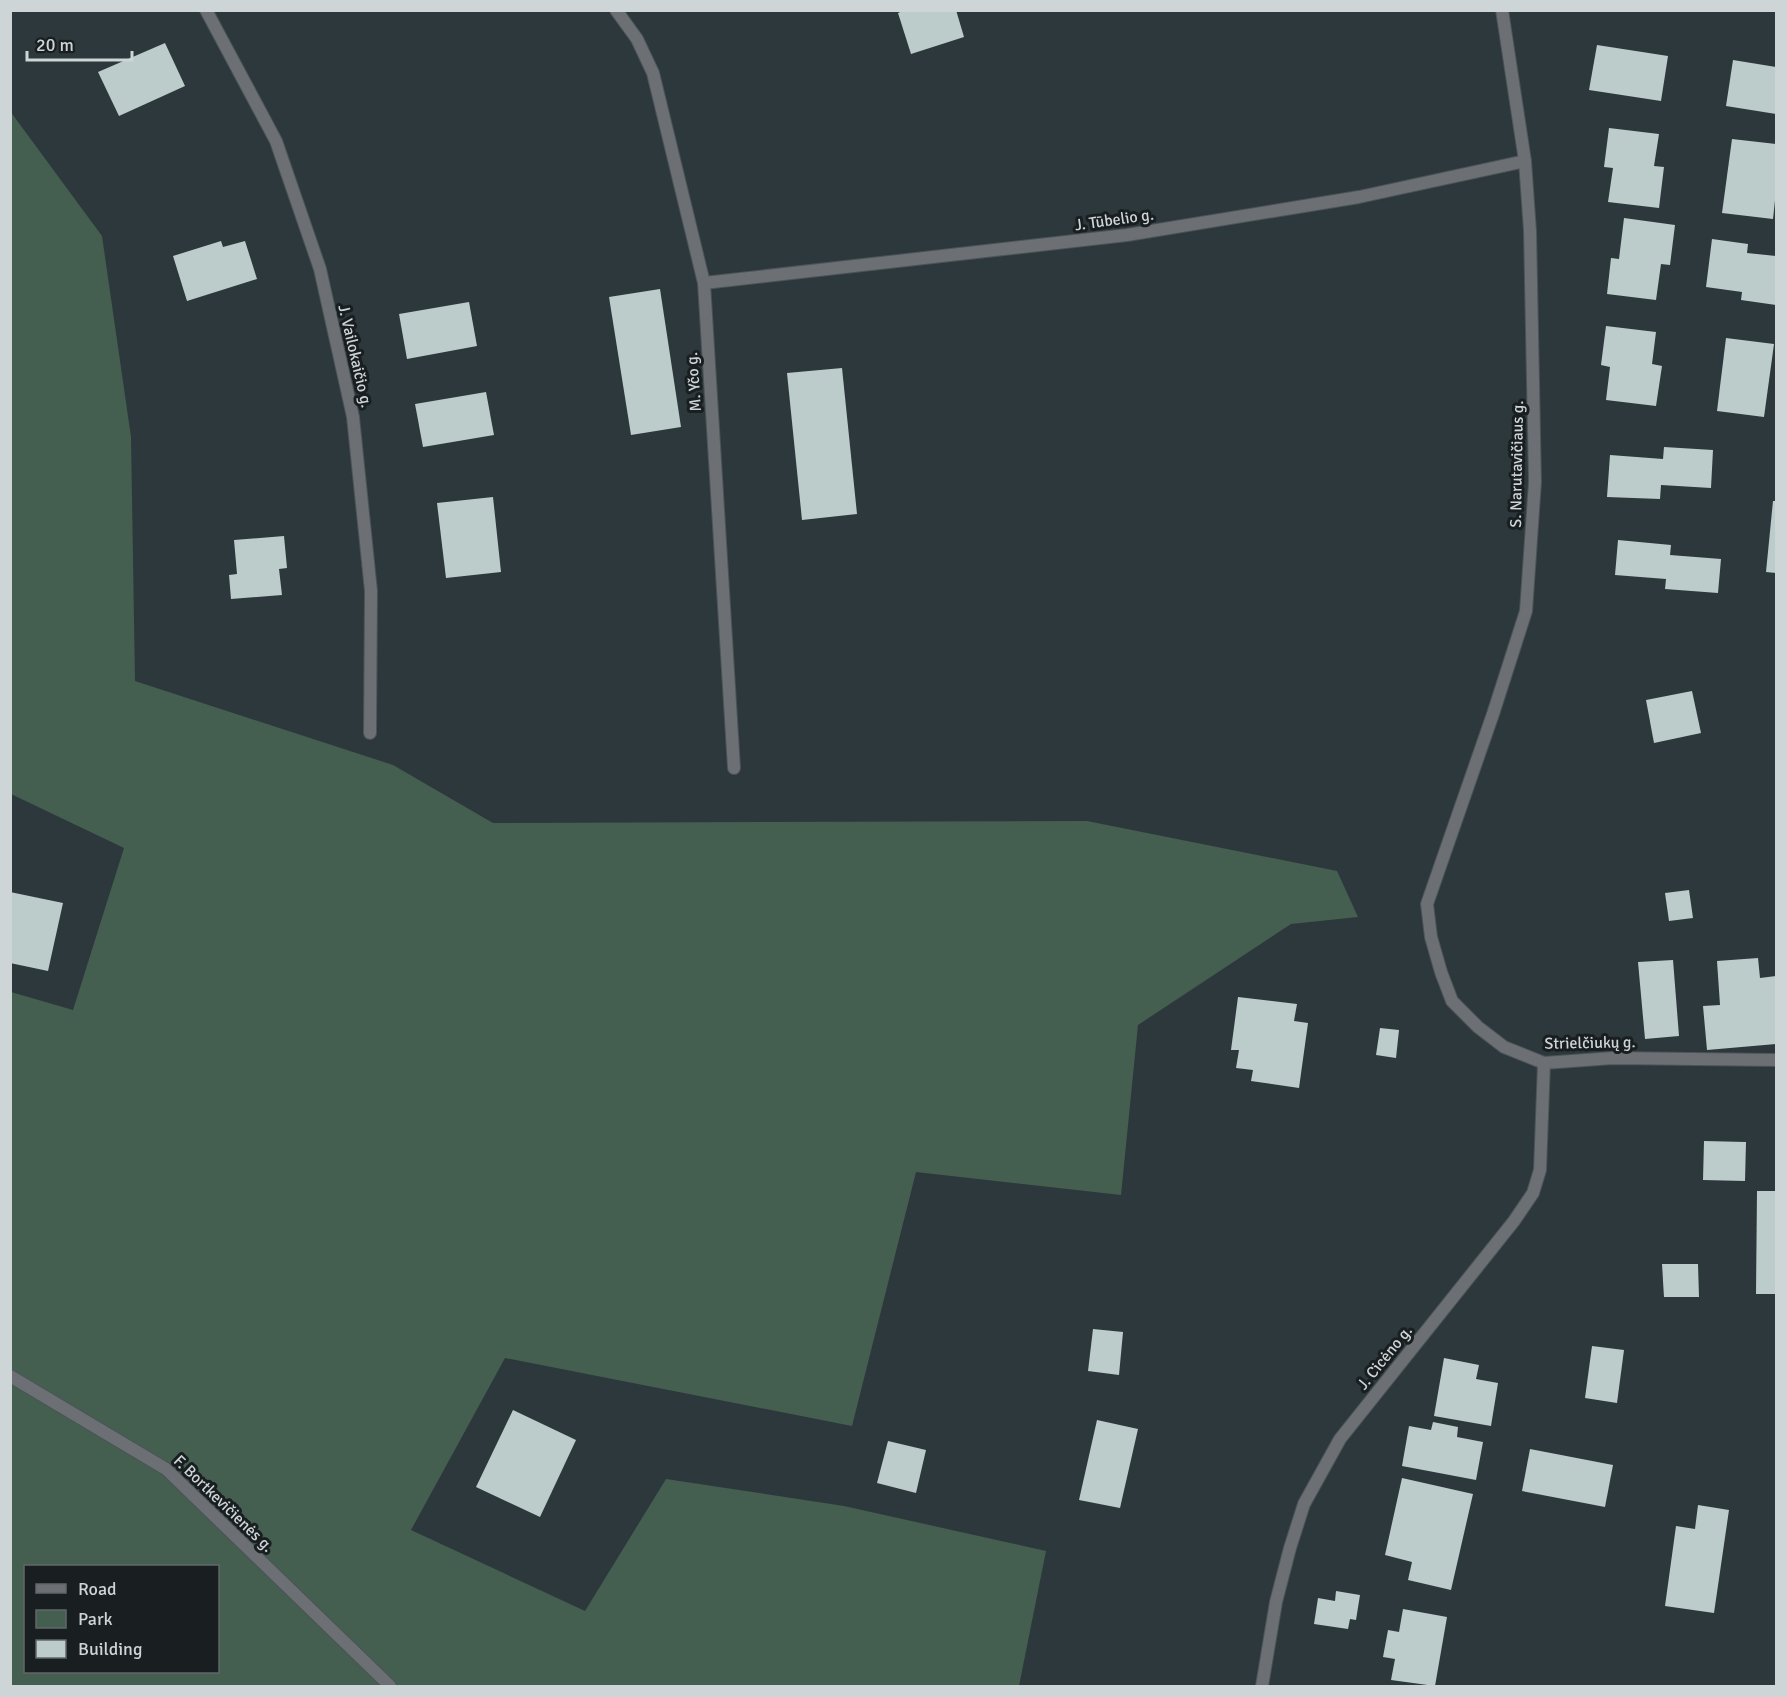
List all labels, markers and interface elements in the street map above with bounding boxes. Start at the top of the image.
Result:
scale bar [27,24,132,62]
text: 20 m [36,34,74,56]
street label: J. Tūbelio g. [1073,205,1155,235]
street label: J. Vailokaičio g. [333,303,377,410]
street label: M. Yčo g. [682,351,706,412]
street label: S. Narutavičiaus g. [1506,400,1528,528]
street label: Strielčiukų g. [1544,1032,1636,1054]
street label: J. Cicėno g. [1353,1321,1417,1394]
street label: F. Bortkevičienės g. [169,1451,277,1556]
legend [24,1565,219,1673]
text: Road [78,1578,117,1600]
text: Park [78,1608,113,1630]
text: Building [78,1638,142,1660]

